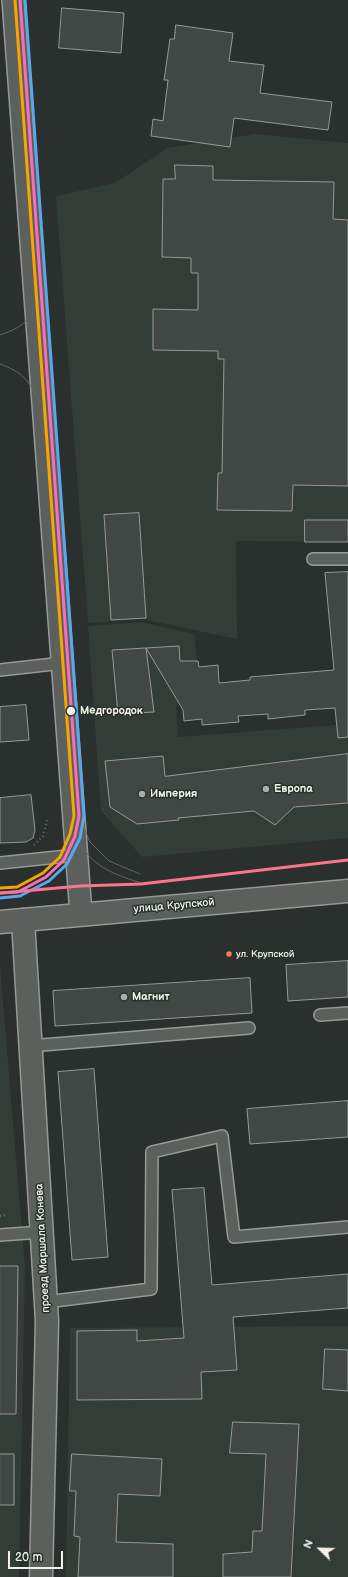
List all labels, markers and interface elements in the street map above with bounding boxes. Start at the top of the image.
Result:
place label: Медгородок [80,704,143,718]
marker: Медгородок [65,705,77,717]
place label: Европа [274,782,313,796]
marker: Европа [261,784,271,794]
place label: Империя [150,787,197,801]
marker: Империя [137,789,147,799]
street label: улица Крупской [133,896,215,916]
place label: ул. Крупской [236,948,294,960]
marker: ул. Крупской [224,949,234,959]
place label: Магнит [132,990,170,1004]
marker: Магнит [119,992,129,1002]
street label: проезд Маршала Конева [33,1183,53,1313]
north arrow [300,1529,340,1569]
text: N [301,1538,316,1550]
scale bar [10,1543,65,1569]
text: 20 m [15,1550,42,1565]

